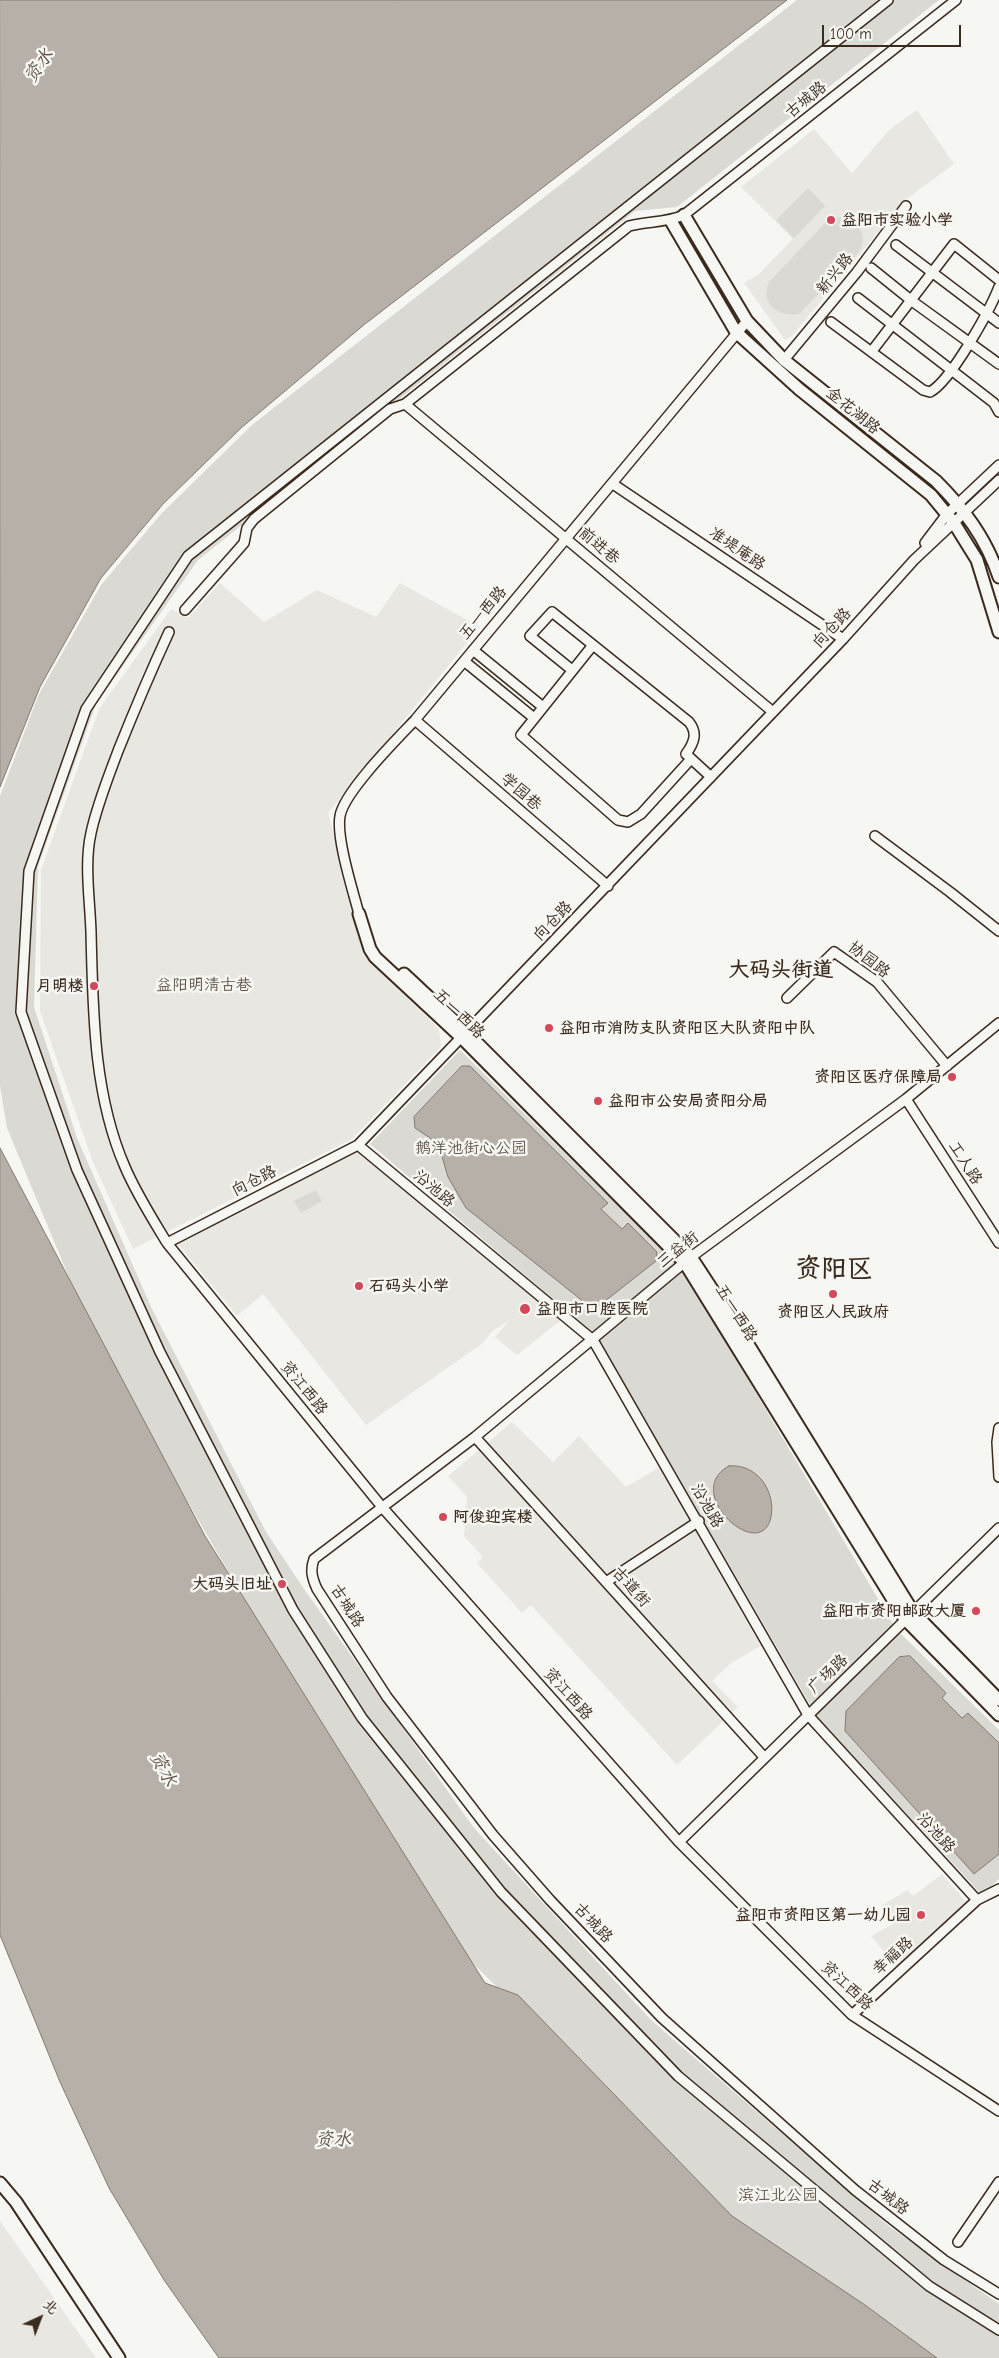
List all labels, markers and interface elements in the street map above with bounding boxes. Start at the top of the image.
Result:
scale bar [824,15,963,47]
text: 100 m [830,25,872,43]
water label: 资水 [20,45,58,87]
street label: 古城路 [781,77,831,123]
place label: 益阳市实验小学 [841,210,953,230]
marker: 益阳市实验小学 [825,214,837,226]
street label: 新兴路 [812,249,858,299]
street label: 金花湖路 [822,383,884,439]
street label: 前进巷 [574,523,624,569]
street label: 准堤庵路 [705,523,769,575]
street label: 五一西路 [455,582,511,644]
street label: 向仓路 [809,604,855,652]
street label: 学园巷 [497,769,545,815]
street label: 向仓路 [529,897,577,945]
street label: 协园路 [844,938,894,982]
district label: 大码头街道 [729,957,833,983]
park label: 益阳明清古巷 [156,975,252,995]
place label: 月明楼 [36,976,84,996]
marker: 月明楼 [88,980,100,992]
street label: 五一西路 [429,985,489,1043]
place label: 益阳市消防支队资阳区大队资阳中队 [559,1018,815,1038]
marker: 益阳市消防支队资阳区大队资阳中队 [543,1022,555,1034]
place label: 资阳区医疗保障局 [814,1067,942,1087]
marker: 资阳区医疗保障局 [946,1071,958,1083]
place label: 益阳市公安局资阳分局 [608,1091,768,1111]
marker: 益阳市公安局资阳分局 [592,1095,604,1107]
park label: 鹅洋池街心公园 [415,1138,527,1158]
street label: 工人路 [944,1138,986,1188]
street label: 向仓路 [228,1162,280,1200]
street label: 沿池路 [409,1166,459,1212]
street label: 三益街 [653,1227,703,1273]
district label: 资阳区 [795,1254,873,1286]
place label: 石码头小学 [369,1276,449,1296]
marker: 石码头小学 [353,1280,365,1292]
street label: 五一西路 [711,1281,761,1345]
marker: 资阳区人民政府 [827,1288,839,1300]
place label: 益阳市口腔医院 [536,1299,648,1319]
marker: 益阳市口腔医院 [518,1302,532,1316]
place label: 资阳区人民政府 [777,1302,889,1322]
street label: 资江西路 [276,1357,332,1419]
street label: 沿池路 [687,1480,727,1532]
place label: 阿俊迎宾楼 [453,1507,533,1527]
marker: 阿俊迎宾楼 [437,1511,449,1523]
street label: 古道街 [608,1563,654,1611]
place label: 大码头旧址 [192,1574,272,1594]
marker: 大码头旧址 [276,1578,288,1590]
street label: 古城路 [326,1581,368,1631]
place label: 益阳市资阳邮政大厦 [822,1601,966,1621]
marker: 益阳市资阳邮政大厦 [970,1605,982,1617]
street label: 广场路 [804,1650,852,1698]
street label: 资江西路 [539,1664,597,1724]
water label: 资水 [145,1748,181,1790]
street label: 沿池路 [913,1809,959,1857]
street label: 古城路 [570,1899,616,1947]
place label: 益阳市资阳区第一幼儿园 [735,1905,911,1925]
marker: 益阳市资阳区第一幼儿园 [915,1909,927,1921]
street label: 幸福路 [869,1933,917,1979]
street label: 资江西路 [817,1957,877,2015]
water label: 资水 [315,2129,351,2151]
street label: 古城路 [863,2175,913,2219]
park label: 滨江北公园 [738,2185,818,2205]
north arrow [15,2293,65,2343]
text: 北 [40,2296,61,2318]

